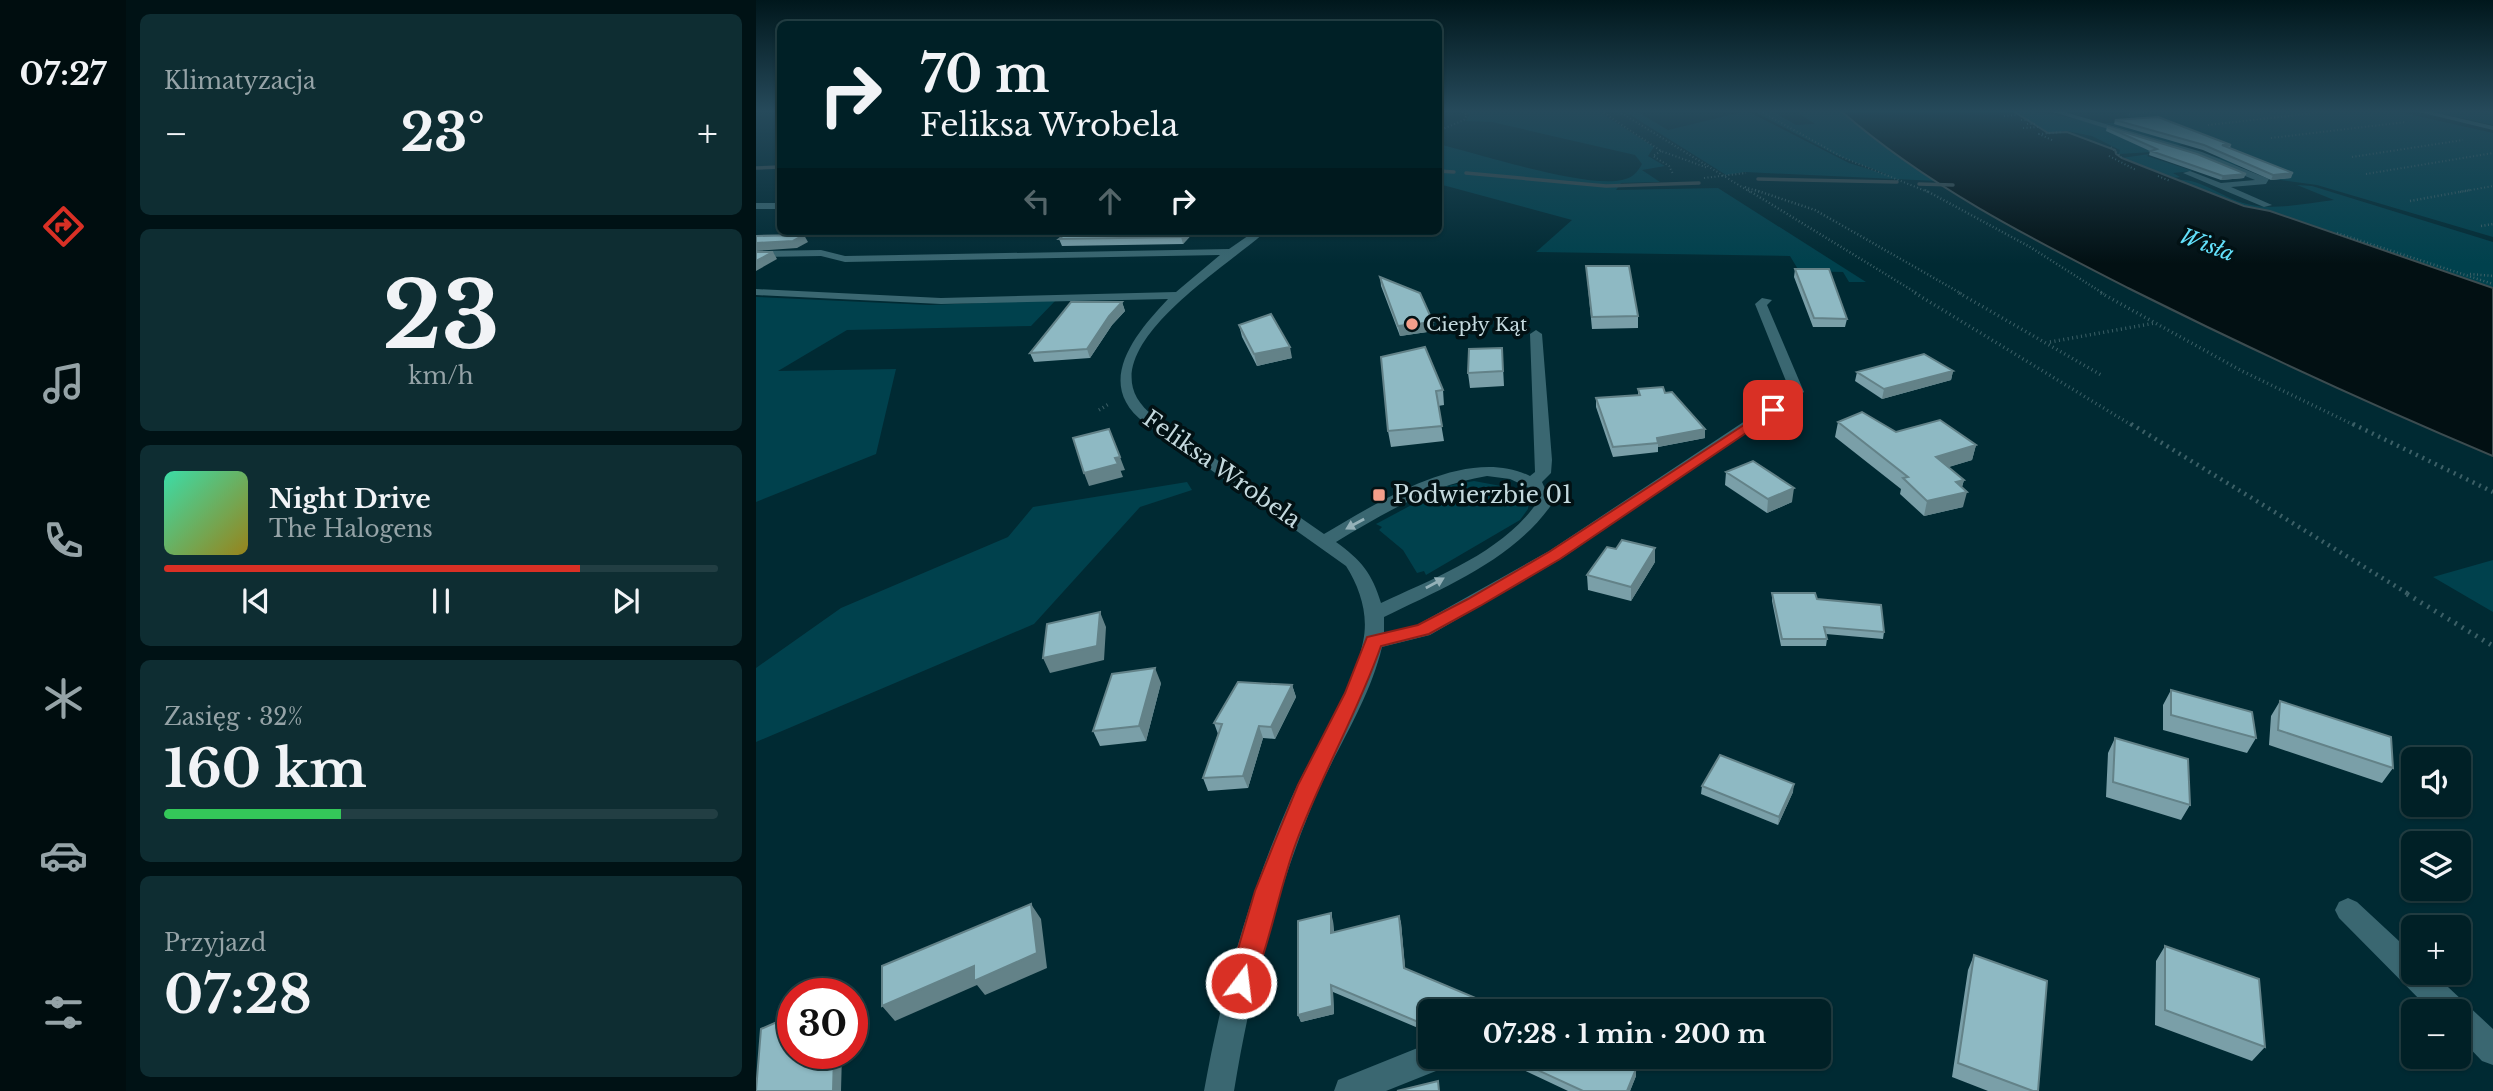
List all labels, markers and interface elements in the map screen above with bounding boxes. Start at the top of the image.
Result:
text: 70 m [920,44,1050,105]
icon: right [805,49,896,140]
text: 07:27 [19,54,107,94]
text: Klimatyzacja [164,67,316,95]
text: 23° [400,101,485,165]
text: Feliksa Wrobela [920,105,1178,145]
text: − [164,110,188,157]
text: + [697,110,718,157]
icon: left [1018,182,1056,220]
icon: ahead [1091,182,1129,220]
icon: right [1164,182,1202,220]
icon: directions [39,202,88,251]
water label: Wisła [2176,223,2238,267]
text: 23 [382,260,500,373]
place label: Ciepły Kąt [1426,313,1528,336]
marker: Ciepły Kąt [1404,316,1420,332]
icon: music [39,359,88,408]
text: km/h [408,362,474,390]
pin [1743,380,1803,440]
icon: arrive [1754,391,1792,429]
street label: Feliksa Wrobela [1138,404,1306,534]
place label: Podwierzbie 01 [1393,481,1572,509]
text: Night Drive [269,483,431,515]
marker: Podwierzbie 01 [1371,487,1387,503]
text: The Halogens [269,515,433,543]
icon: phone [39,516,88,565]
one-way arrow [1346,518,1365,530]
one-way arrow [1425,577,1445,589]
icon: previous [237,582,275,620]
icon: pause [422,582,460,620]
icon: next [607,582,645,620]
icon: climate [39,674,88,723]
text: Zasięg · 32% [164,703,303,731]
text: 160 km [164,737,367,801]
map controls [2401,747,2471,1069]
button: sound [2401,747,2471,817]
icon: car [39,831,88,880]
button: layers [2401,831,2471,901]
button: + [2401,915,2471,985]
text: Przyjazd [164,929,266,957]
position arrow [1204,946,1278,1020]
text: 07:28 [164,963,312,1027]
speed limit sign: 30 [777,978,868,1069]
icon: filters [39,988,88,1037]
button: − [2401,999,2471,1069]
text: 07:28 · 1 min · 200 m [1483,1018,1766,1050]

